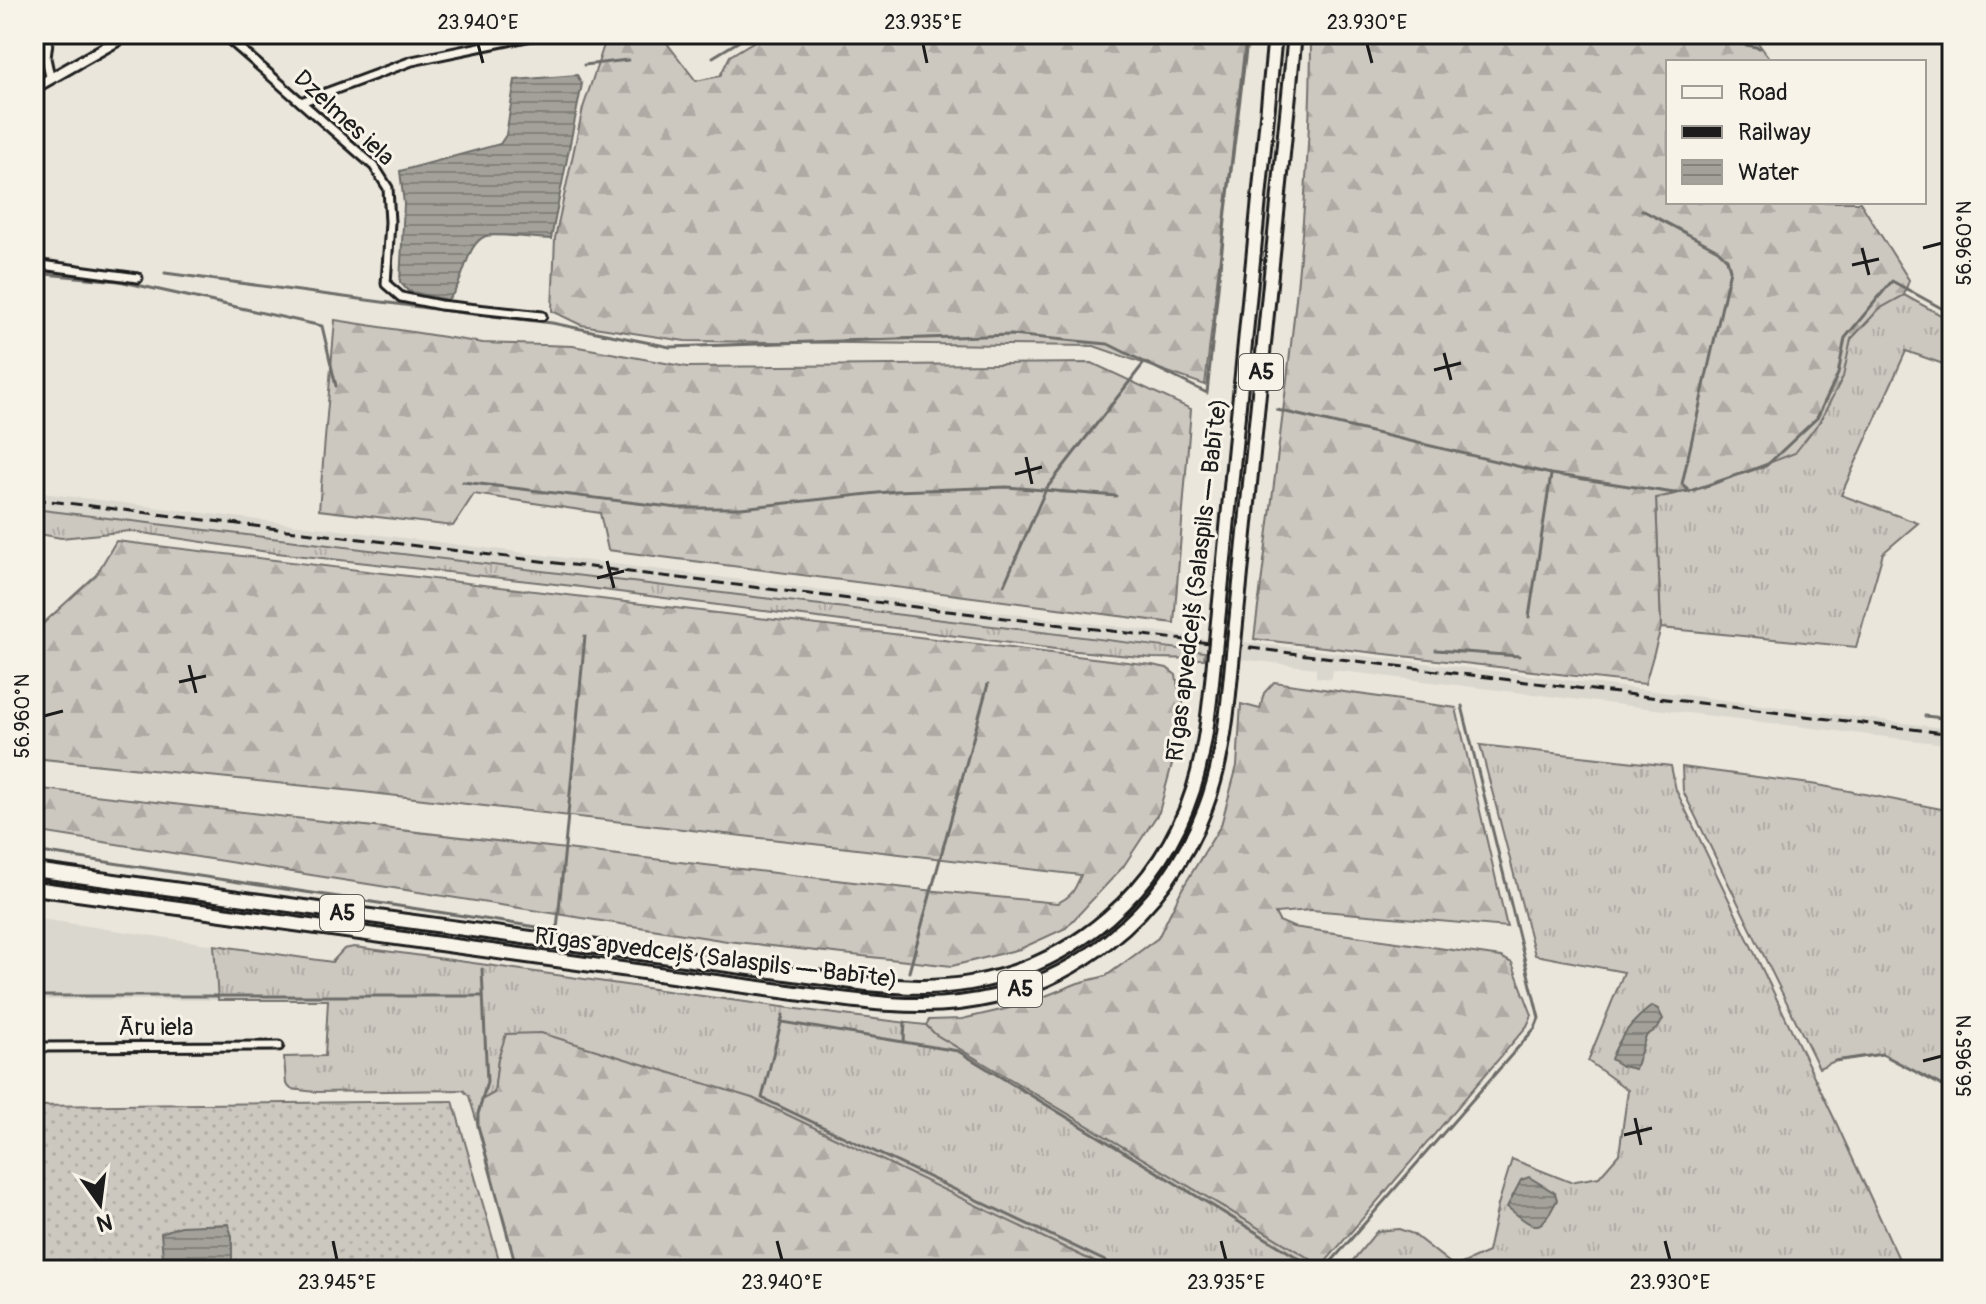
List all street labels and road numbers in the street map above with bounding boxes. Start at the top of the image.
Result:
street label: Dzelmes iela [288,64,400,172]
road number: A5 [1239,354,1283,390]
street label: Rīgas apvedceļš (Salaspils — Babīte) [1160,397,1234,763]
road number: A5 [320,895,364,931]
street label: Rīgas apvedceļš (Salaspils — Babīte) [533,921,899,995]
road number: A5 [998,971,1042,1007]
street label: Āru iela [119,1013,193,1042]

